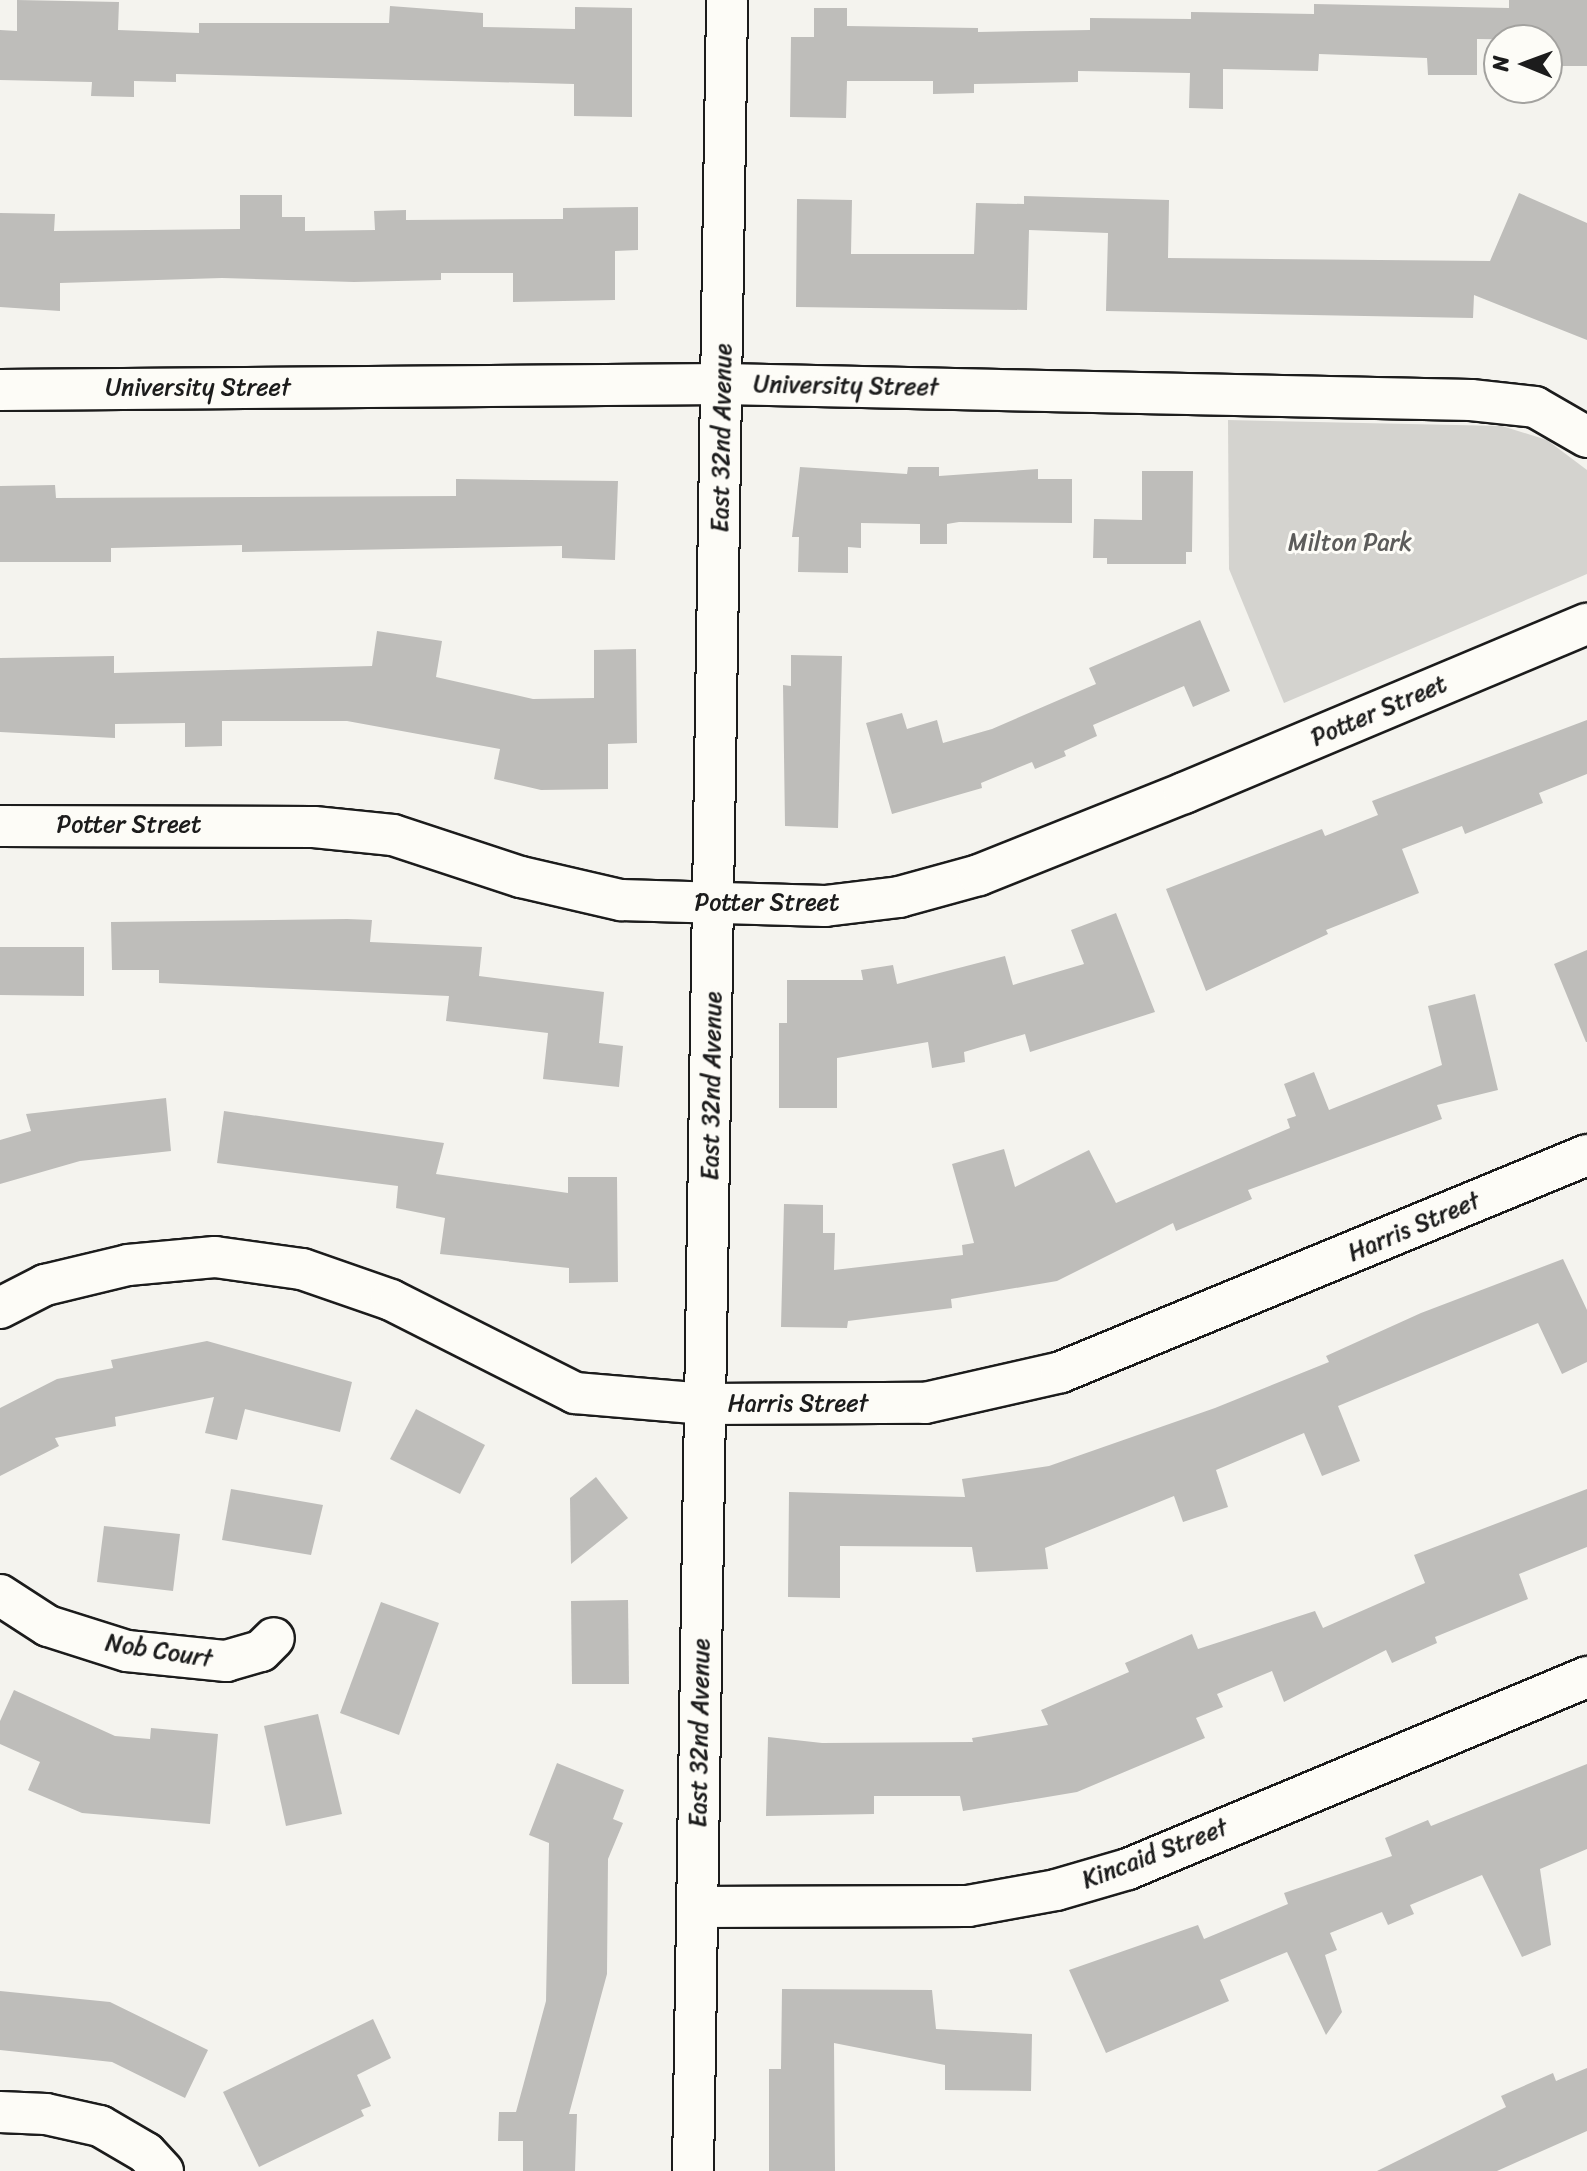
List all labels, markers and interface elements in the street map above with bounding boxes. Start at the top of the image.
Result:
north arrow [1483,24,1563,104]
text: N [1481,56,1520,72]
street label: East 32nd Avenue [706,343,738,533]
street label: University Street [753,370,939,402]
street label: University Street [105,374,291,402]
park label: Milton Park [1288,529,1412,557]
street label: Potter Street [1307,669,1451,753]
street label: Potter Street [57,811,201,839]
street label: Potter Street [695,889,839,917]
street label: East 32nd Avenue [696,991,728,1181]
street label: Harris Street [1343,1186,1485,1268]
street label: Harris Street [727,1390,869,1418]
street label: Nob Court [103,1628,215,1674]
street label: East 32nd Avenue [684,1638,716,1828]
street label: Kincaid Street [1078,1813,1232,1895]

